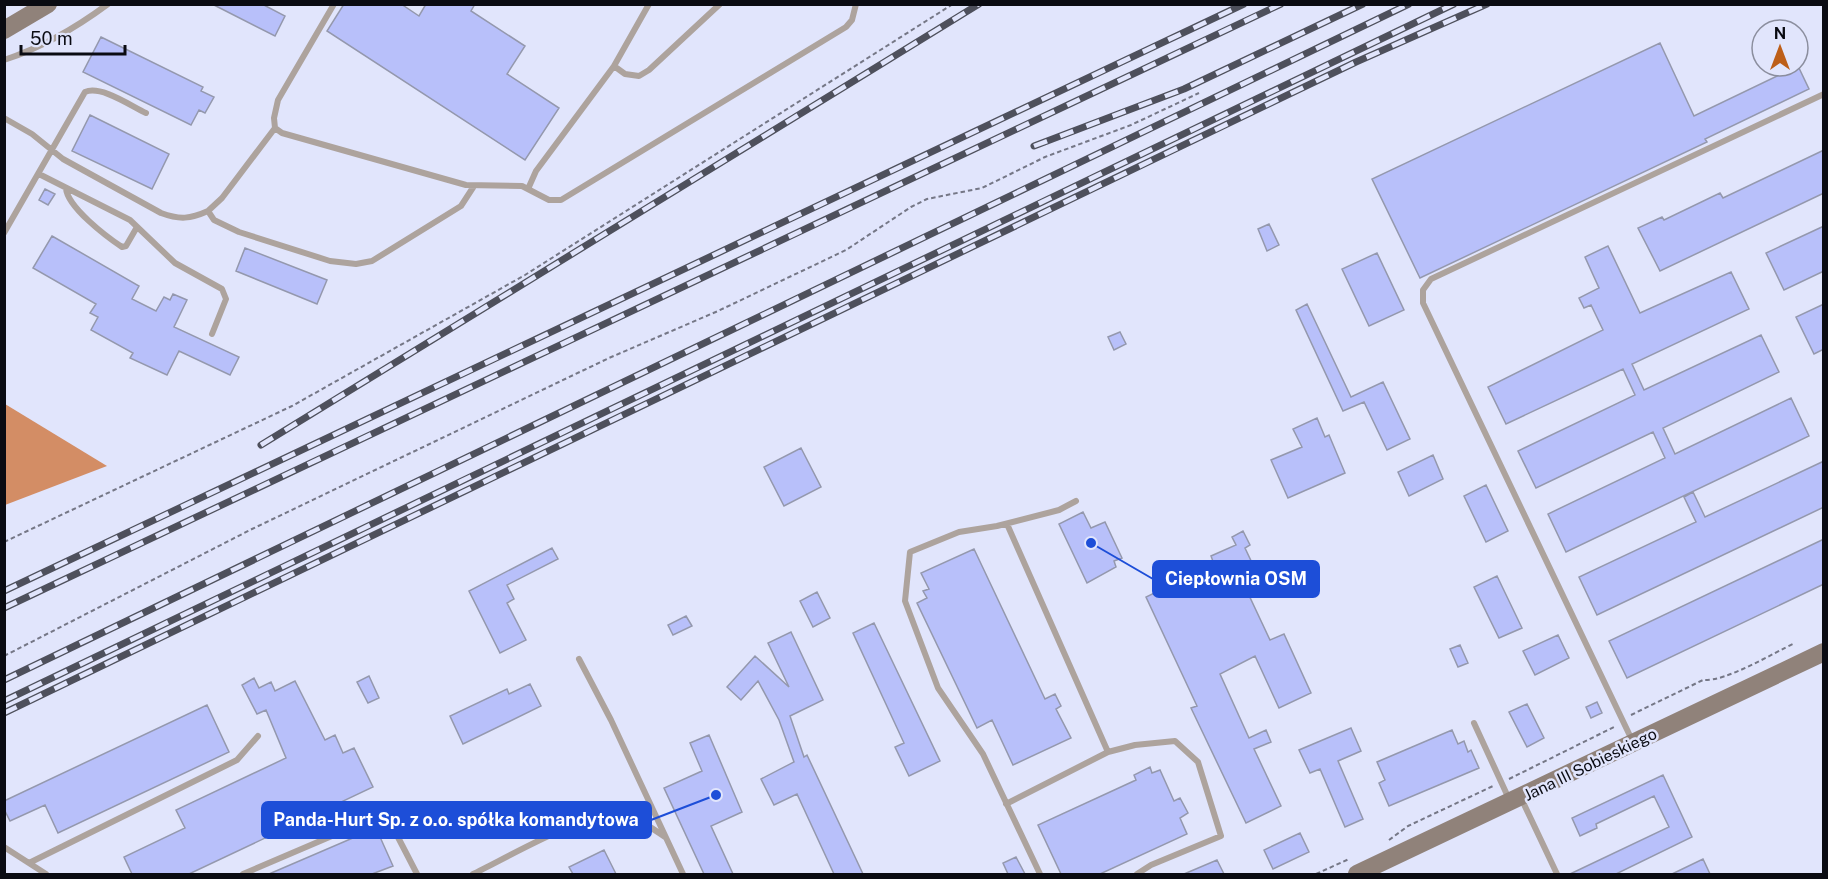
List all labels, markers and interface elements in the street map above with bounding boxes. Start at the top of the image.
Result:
scale bar [21,18,124,56]
north arrow [1750,18,1810,78]
text: N [1774,24,1786,43]
text: 50 m [30,28,73,49]
callout: Ciepłownia OSM [1153,561,1319,597]
text: Ciepłownia OSM [1165,568,1307,589]
street label: Jana III Sobieskiego [1521,724,1660,805]
callout: Panda-Hurt Sp. z o.o. spółka komandytowa [262,802,651,838]
text: Panda-Hurt Sp. z o.o. spółka komandytowa [273,809,639,830]

